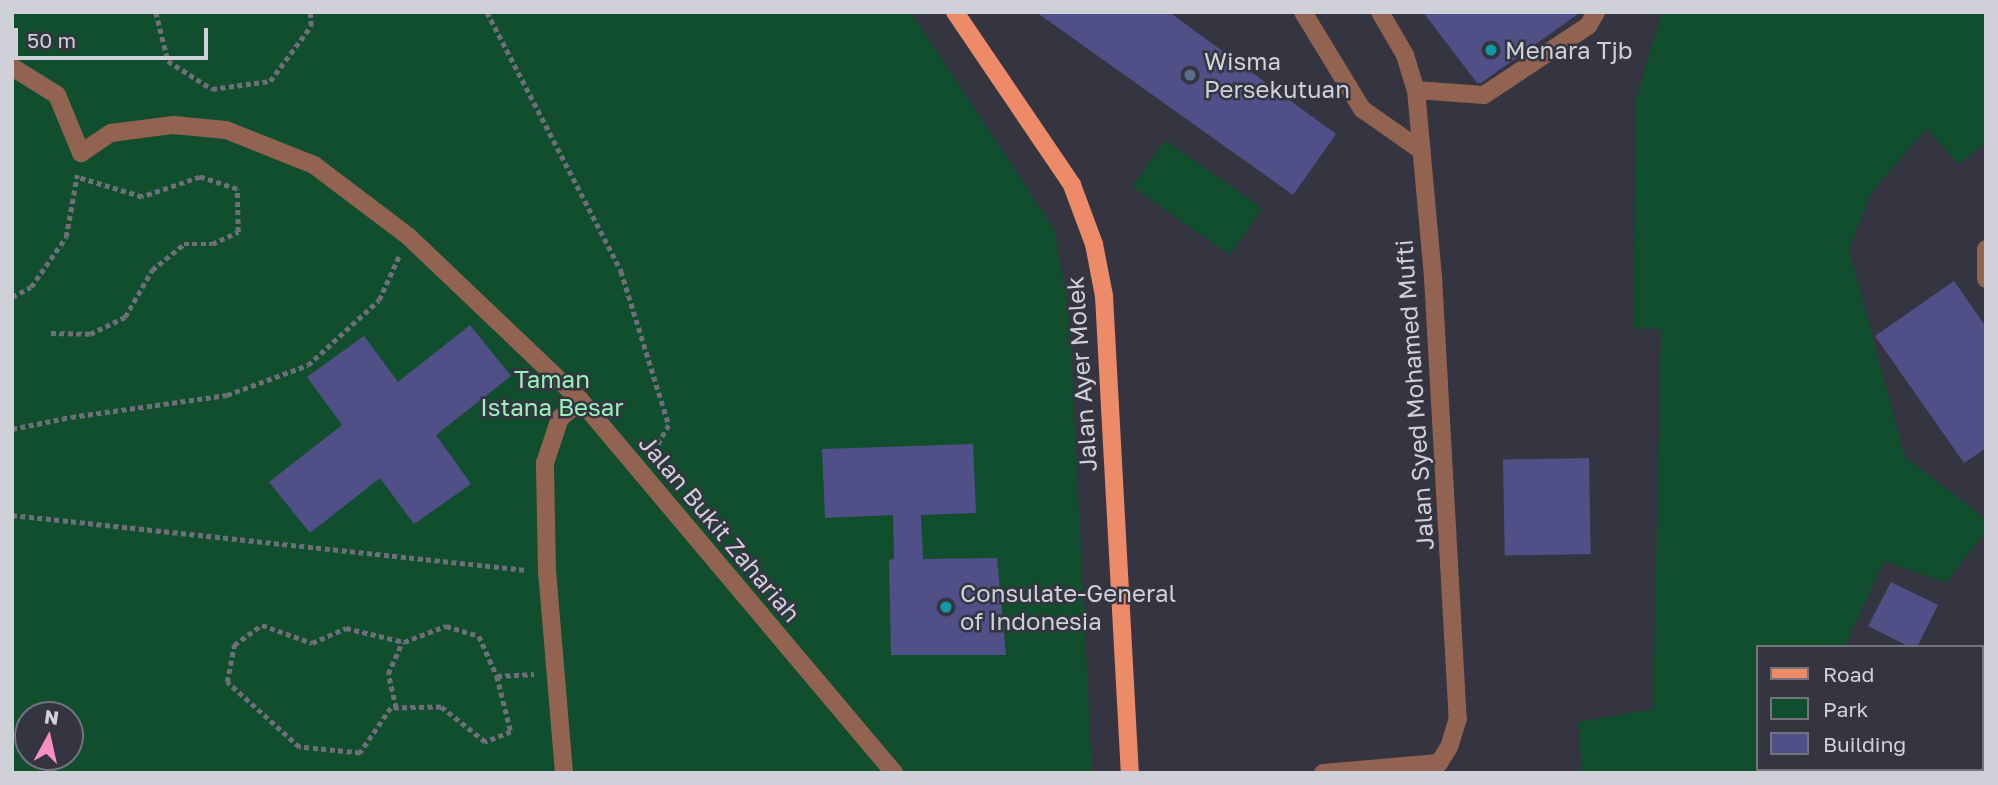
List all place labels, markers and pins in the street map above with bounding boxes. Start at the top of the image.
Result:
place label: Menara Tjb [1505,36,1633,64]
marker: Menara Tjb [1483,42,1499,58]
place label: Wisma Persekutuan [1204,47,1350,103]
marker: Wisma Persekutuan [1182,67,1198,83]
place label: Consulate-General of Indonesia [960,579,1176,635]
marker: Consulate-General of Indonesia [938,599,954,615]

